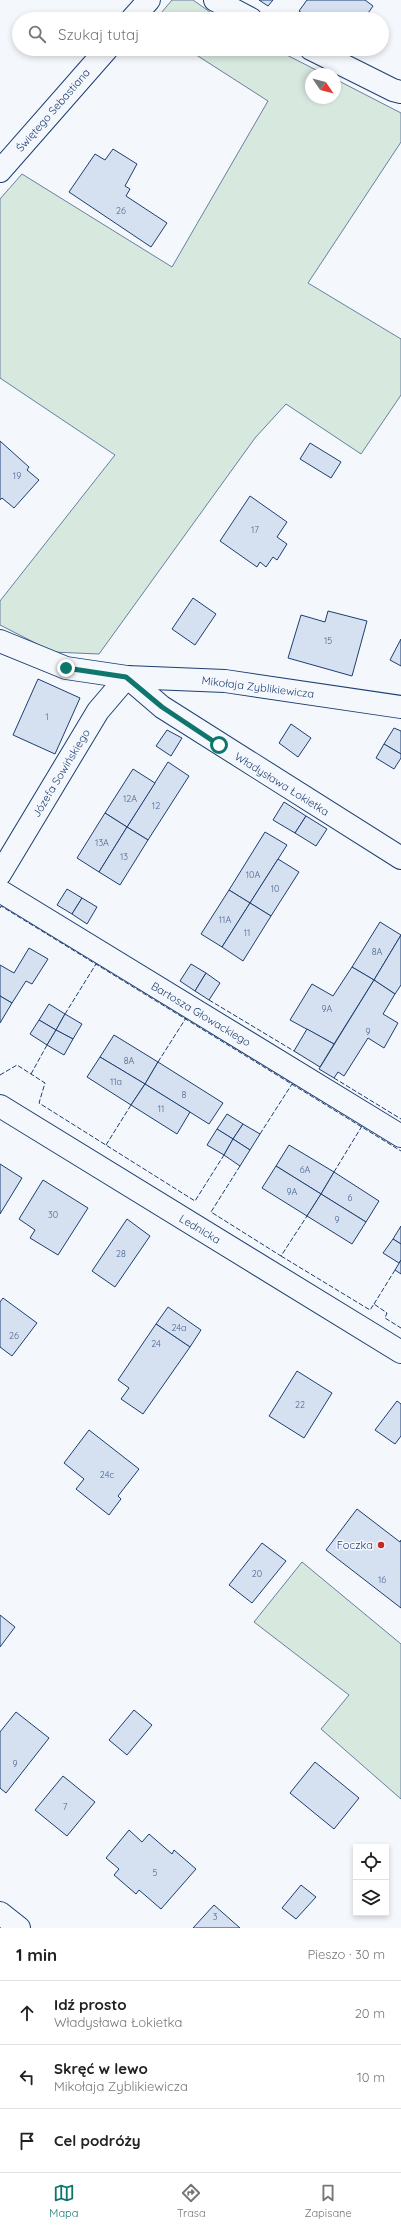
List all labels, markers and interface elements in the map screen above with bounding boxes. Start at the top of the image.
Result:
search box [12,12,389,56]
icon: search [26,23,48,45]
text: Szukaj tutaj [58,25,139,44]
street label: Świętego Sebastiana [13,65,93,155]
north arrow [305,68,341,104]
house number: 26 [116,205,126,216]
house number: 19 [13,470,21,481]
house number: 17 [251,524,259,535]
house number: 15 [324,635,332,646]
route end [57,659,75,677]
street label: Mikołaja Zyblikiewicza [201,673,315,701]
house number: 1 [45,711,49,722]
street label: Józefa Sowińskiego [29,726,93,820]
route start [210,736,228,754]
street label: Władysława Łokietka [232,749,332,819]
house number: 12A [123,793,137,804]
house number: 12 [152,800,160,811]
house number: 13A [95,837,109,848]
house number: 13 [120,851,128,862]
house number: 10A [246,869,260,880]
house number: 10 [271,883,279,894]
house number: 11A [219,914,231,925]
house number: 11 [244,927,250,938]
house number: 8A [372,946,383,957]
street label: Bartosza Głowackiego [149,979,254,1049]
house number: 9A [322,1003,333,1014]
house number: 9 [365,1026,371,1037]
house number: 8A [124,1055,135,1066]
house number: 11a [110,1076,122,1087]
house number: 8 [182,1089,187,1100]
house number: 11 [158,1103,164,1114]
house number: 6A [300,1164,311,1175]
house number: 9A [287,1186,298,1197]
house number: 6 [348,1192,353,1203]
house number: 30 [48,1209,58,1220]
street label: Lednicka [177,1211,223,1247]
house number: 9 [334,1214,340,1225]
house number: 28 [116,1248,126,1259]
house number: 24a [171,1322,187,1333]
house number: 26 [9,1330,19,1341]
house number: 24 [151,1338,161,1349]
house number: 22 [295,1399,305,1410]
house number: 24c [100,1469,114,1480]
place label: Foczka [337,1538,373,1552]
marker: Foczka [376,1540,386,1550]
house number: 20 [252,1568,262,1579]
house number: 16 [378,1574,386,1585]
house number: 9 [12,1758,18,1769]
house number: 7 [63,1801,68,1812]
map controls [353,1844,389,1916]
button: locate [353,1844,389,1880]
house number: 5 [153,1867,158,1878]
button: layers [353,1880,389,1916]
house number: 3 [213,1911,218,1922]
text: 1 min [16,1944,57,1965]
text: Pieszo · 30 m [307,1946,385,1962]
text: Idź prosto [54,1995,127,2014]
icon: ahead [16,2002,38,2024]
text: 20 m [355,2005,385,2021]
text: Władysława Łokietka [54,2014,182,2030]
text: Skręć w lewo [54,2059,148,2078]
icon: left [16,2066,38,2088]
text: 10 m [357,2069,385,2085]
text: Mikołaja Zyblikiewicza [54,2078,188,2094]
icon: arrive [16,2130,38,2152]
text: Cel podróży [54,2131,141,2150]
tab: Mapa [49,2182,78,2220]
tab: Trasa [177,2182,206,2220]
tab: Zapisane [304,2182,352,2220]

